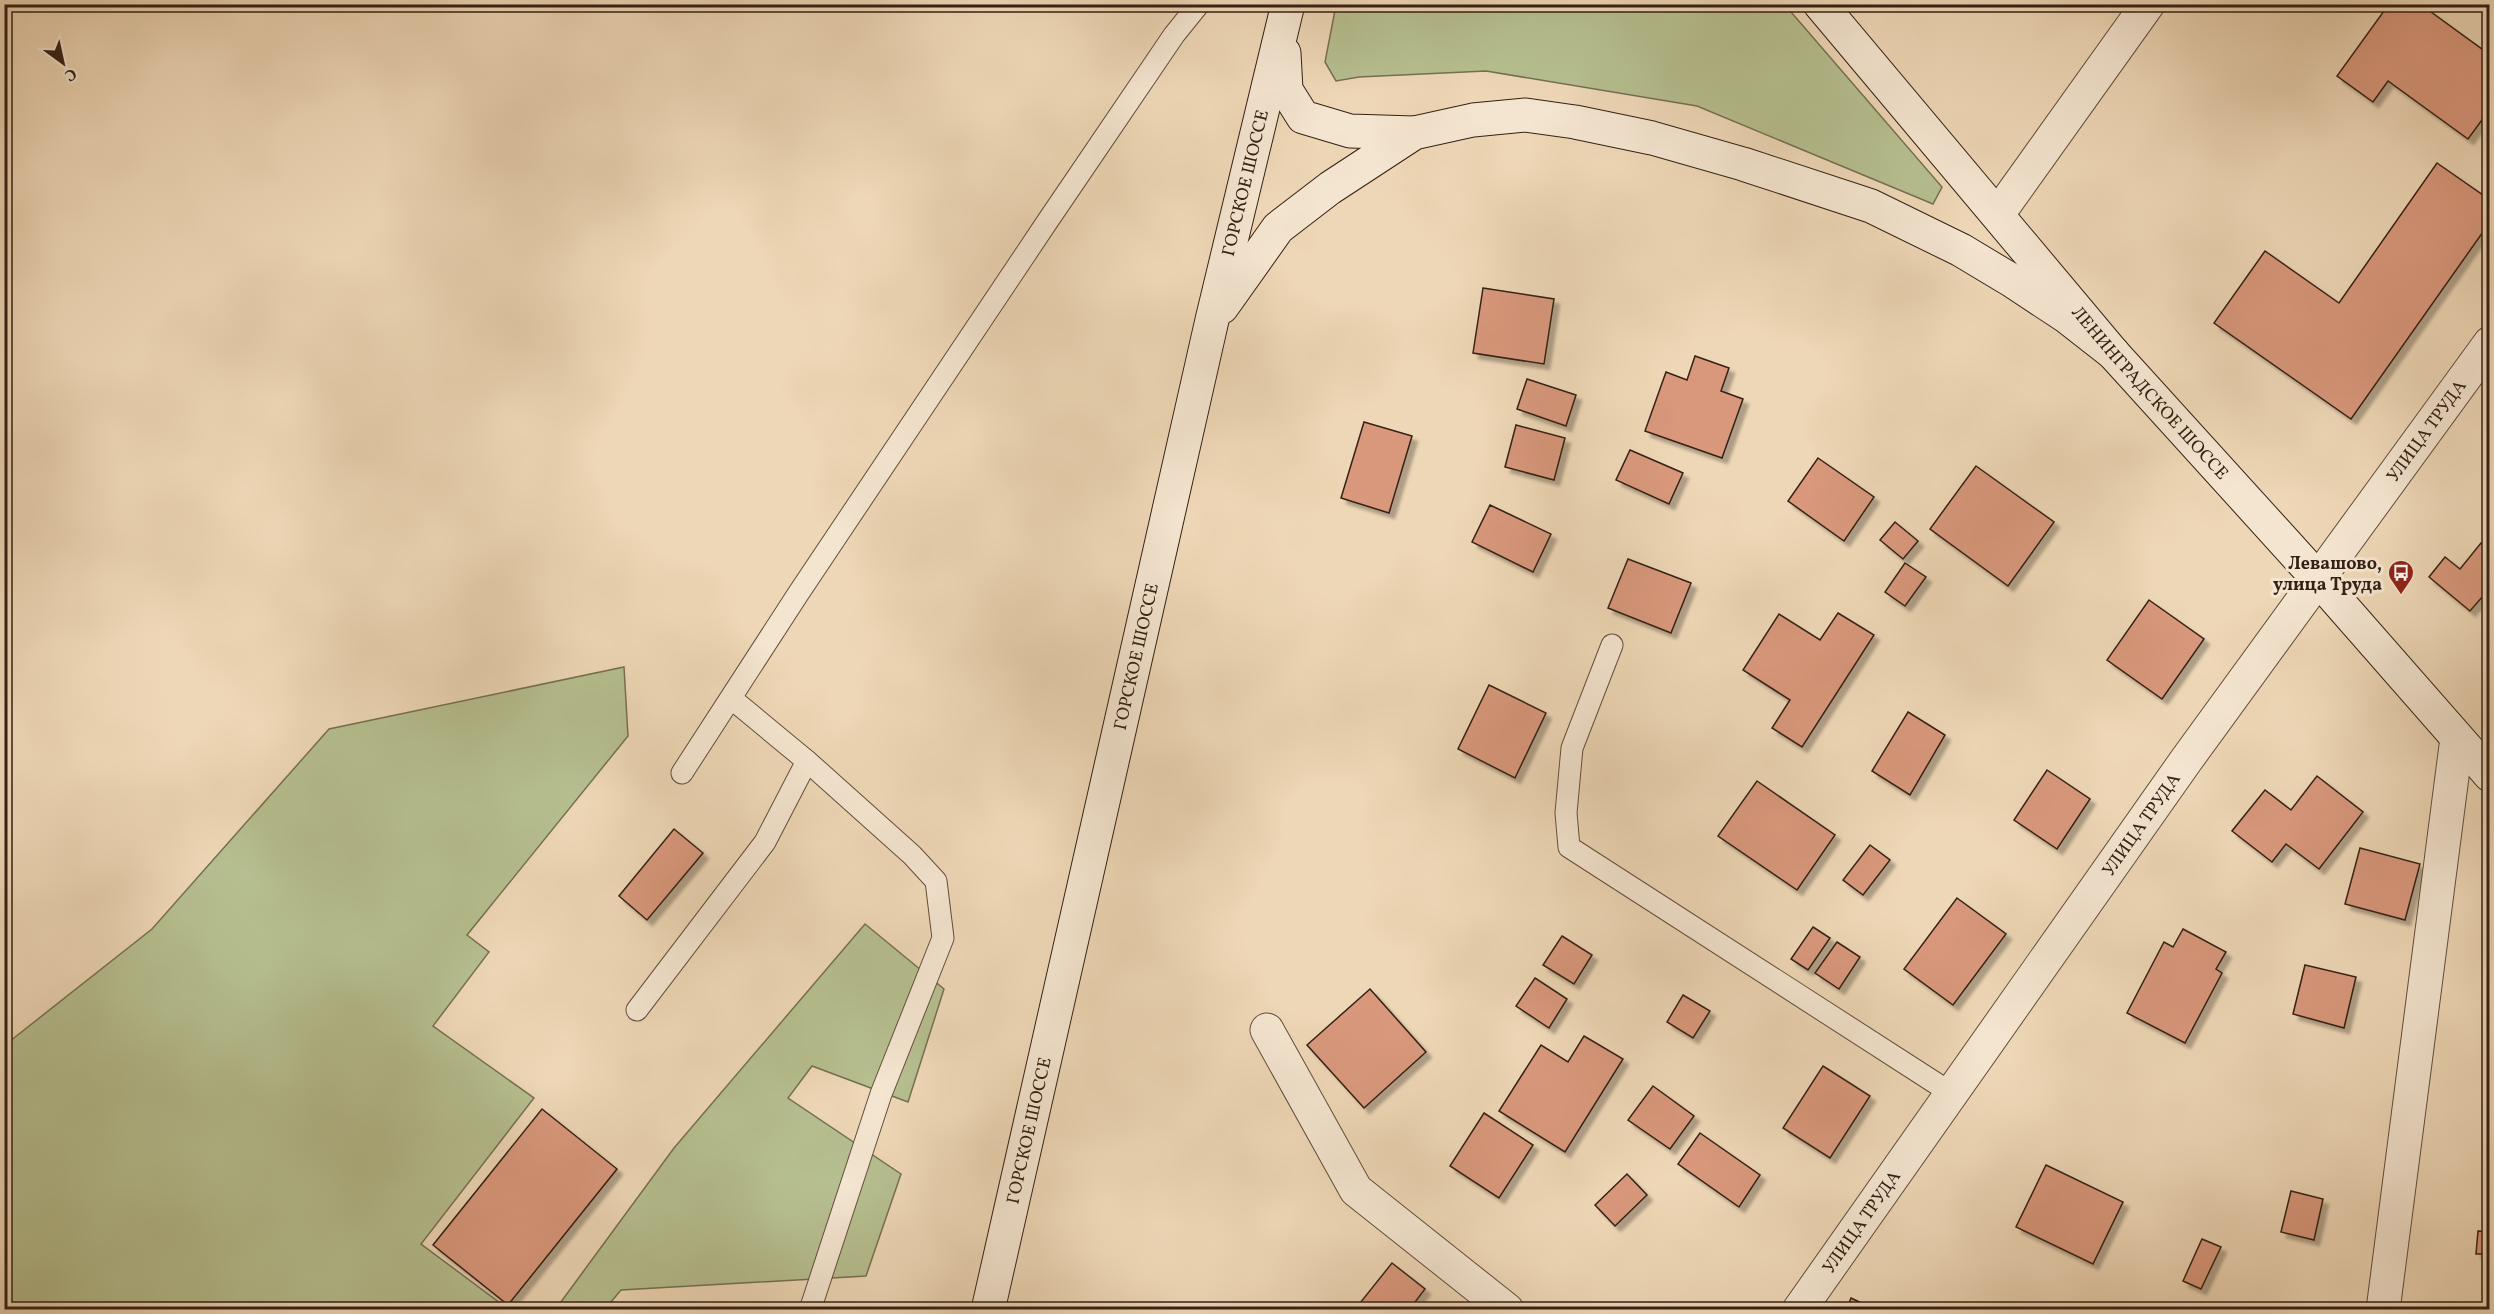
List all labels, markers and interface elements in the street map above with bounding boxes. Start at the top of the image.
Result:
north arrow [33,33,93,93]
text: С [60,62,80,86]
street label: ГОРСКОЕ ШОССЕ [1217,107,1276,259]
street label: ЛЕНИНГРАДСКОЕ ШОССЕ [2065,301,2233,486]
street label: УЛИЦА ТРУДА [2381,375,2473,488]
place label: Левашово, улица Труда [2273,552,2382,598]
bus stop icon: Левашово, улица Труда [2386,558,2416,596]
street label: ГОРСКОЕ ШОССЕ [1109,581,1166,733]
street label: УЛИЦА ТРУДА [2097,768,2188,882]
street label: ГОРСКОЕ ШОССЕ [1001,1055,1059,1207]
street label: УЛИЦА ТРУДА [1817,1166,1908,1279]

